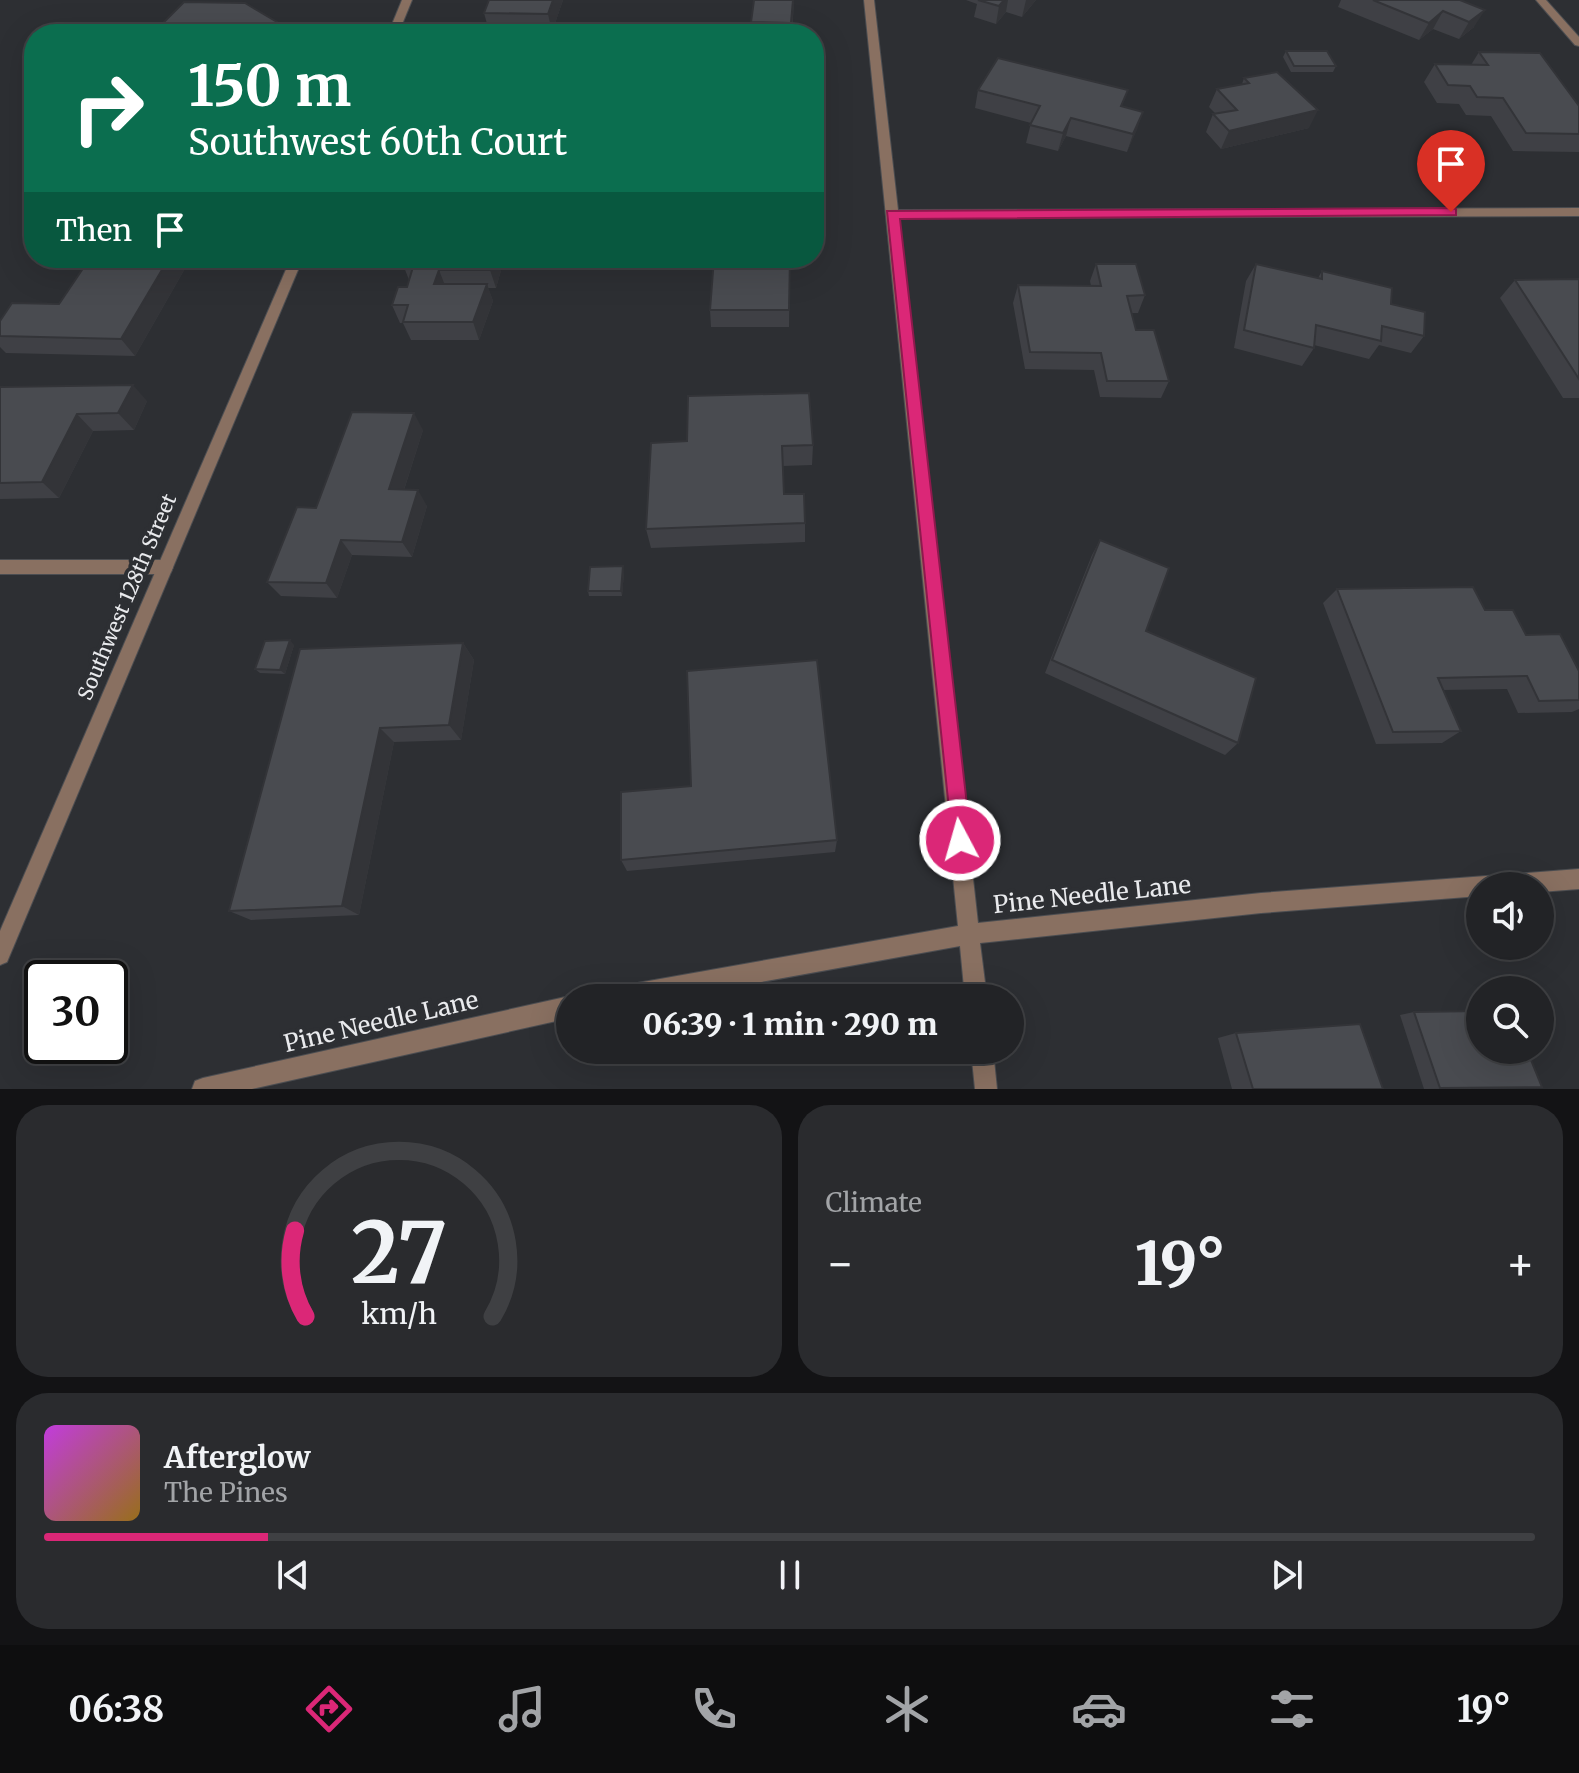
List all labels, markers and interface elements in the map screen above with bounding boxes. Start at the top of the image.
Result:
text: 150 m [188,51,351,121]
icon: right [56,56,160,160]
text: Southwest 60th Court [188,120,567,165]
pin [1417,130,1485,212]
icon: arrive [1429,142,1473,186]
icon: arrive [148,208,192,252]
text: Then [56,211,132,249]
street label: Southwest 128th Street [72,490,181,704]
position arrow [918,798,1002,882]
street label: Pine Needle Lane [991,869,1192,920]
map controls [1466,872,1554,1064]
button: sound [1466,872,1554,960]
speed limit sign: 30 [24,960,128,1064]
button: search [1466,976,1554,1064]
street label: Pine Needle Lane [281,984,481,1059]
text: 06:39 · 1 min · 290 m [642,1005,938,1043]
text: Climate [826,1186,922,1219]
text: 27 [351,1201,447,1306]
text: 19° [1135,1226,1226,1301]
text: − [826,1236,855,1291]
text: + [1506,1236,1535,1291]
text: km/h [361,1296,437,1332]
text: Afterglow [164,1438,311,1476]
text: The Pines [164,1476,288,1509]
icon: previous [271,1553,315,1597]
icon: pause [768,1553,812,1597]
icon: next [1265,1553,1309,1597]
icon: directions [301,1681,357,1737]
icon: music [494,1681,550,1737]
icon: phone [686,1681,742,1737]
icon: climate [879,1681,935,1737]
icon: car [1071,1681,1127,1737]
icon: filters [1264,1681,1320,1737]
text: 06:38 [68,1687,164,1732]
text: 19° [1457,1687,1511,1732]

